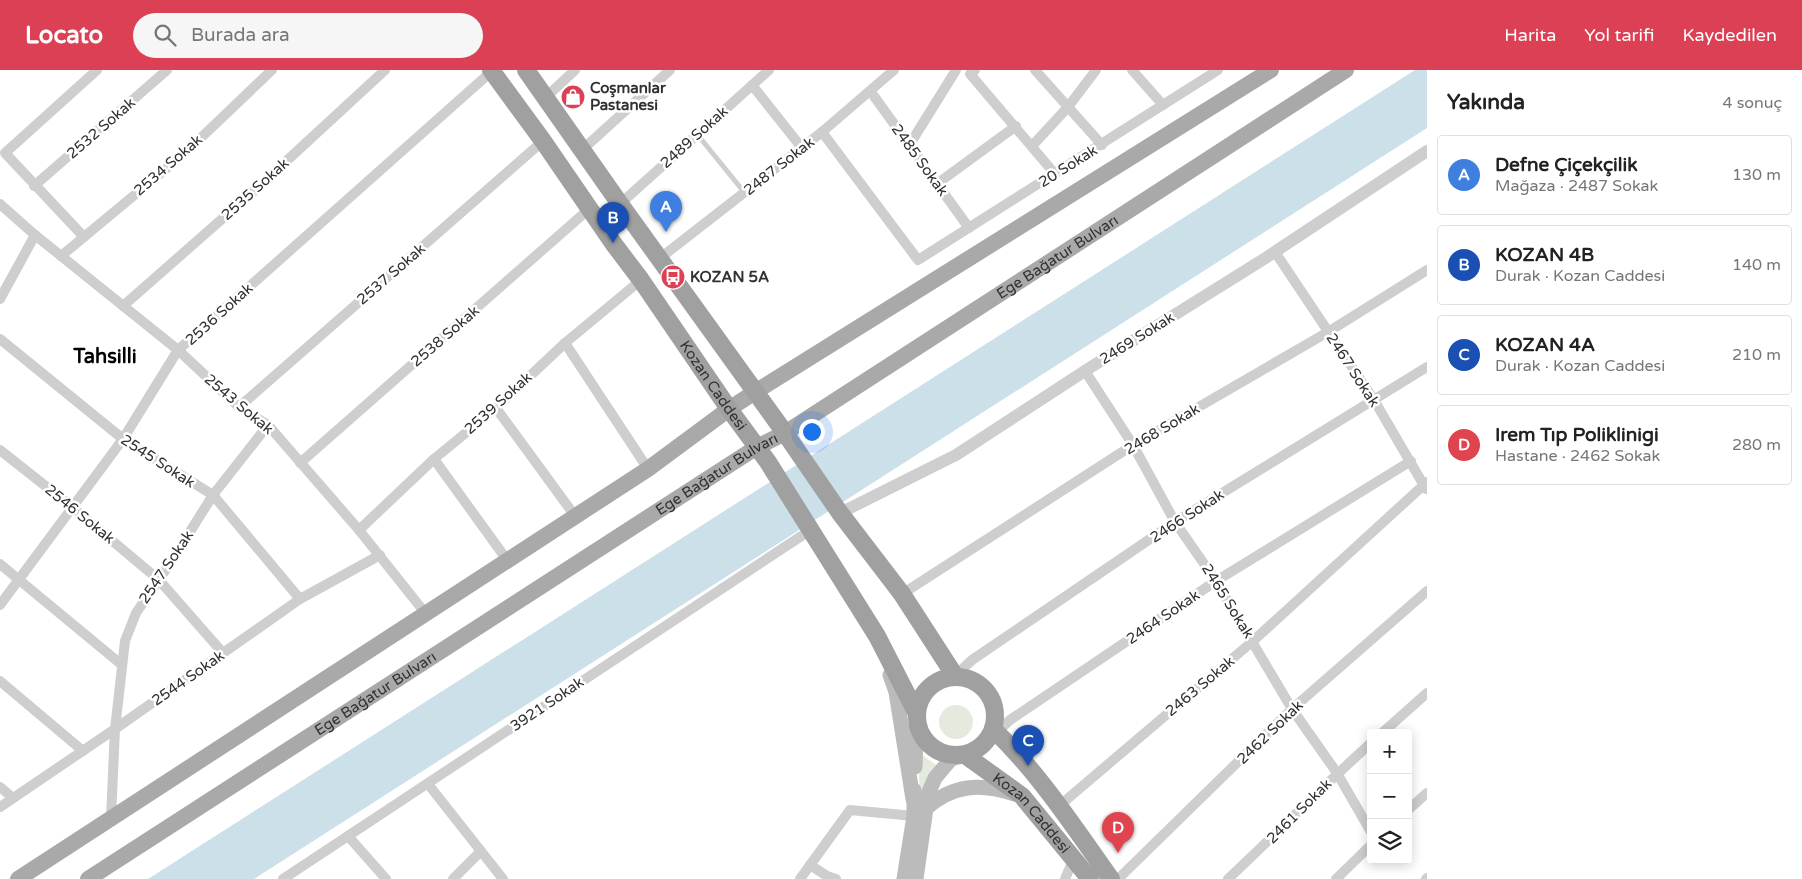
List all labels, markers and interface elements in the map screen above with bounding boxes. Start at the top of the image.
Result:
search box [133,13,483,58]
text: Locato [25,21,103,50]
icon: search [151,21,179,49]
text: Burada ara [191,24,290,46]
text: Harita [1504,24,1556,46]
text: Yol tarifi [1584,24,1654,46]
text: Kaydedilen [1682,24,1777,46]
place label: Coşmanlar Pastanesi [590,79,666,114]
shop icon: Coşmanlar Pastanesi [560,84,586,110]
text: Yakında [1447,90,1525,115]
street label: 2532 Sokak [63,93,139,163]
text: 4 sonuç [1722,93,1782,113]
street label: 2489 Sokak [657,102,731,172]
street label: 2485 Sokak [888,120,952,200]
street label: 2534 Sokak [130,130,206,200]
street label: 2487 Sokak [740,133,818,199]
street label: 20 Sokak [1035,141,1101,191]
street label: 2535 Sokak [218,154,292,224]
text: Defne Çiçekçilik [1495,154,1638,176]
text: A [1458,165,1470,185]
text: 130 m [1732,165,1781,185]
text: Mağaza · 2487 Sokak [1495,176,1658,196]
pin: A [650,191,682,232]
pin: B [597,202,629,243]
street label: Ege Bağatur Bulvarı [993,211,1122,303]
street label: 2537 Sokak [353,239,429,309]
text: KOZAN 4B [1495,244,1594,266]
text: B [1458,255,1470,275]
text: 140 m [1732,255,1781,275]
bus stop icon: KOZAN 5A [660,264,686,290]
text: Durak · Kozan Caddesi [1495,266,1665,286]
place label: KOZAN 5A [690,268,769,286]
street label: 2536 Sokak [182,279,256,349]
street label: 2538 Sokak [407,301,483,371]
street label: 2469 Sokak [1096,308,1178,368]
street label: 2467 Sokak [1322,330,1384,410]
text: KOZAN 4A [1495,334,1595,356]
street label: Kozan Caddesi [676,337,751,434]
district label: Tahsilli [72,345,137,369]
text: C [1458,345,1470,365]
text: 210 m [1732,345,1781,365]
text: Durak · Kozan Caddesi [1495,356,1665,376]
street label: 2539 Sokak [461,368,535,438]
street label: 2543 Sokak [201,370,277,438]
street label: 2468 Sokak [1121,400,1203,458]
your location [799,419,825,445]
text: Irem Tıp Poliklinigi [1495,424,1659,446]
street label: Ege Bağatur Bulvarı [652,429,781,519]
street label: 2545 Sokak [118,430,198,492]
text: D [1458,435,1470,455]
text: 280 m [1732,435,1781,455]
text: Hastane · 2462 Sokak [1495,446,1660,466]
street label: 2546 Sokak [41,480,119,548]
street label: 2466 Sokak [1147,485,1227,547]
street label: 2547 Sokak [135,527,197,607]
street label: 2465 Sokak [1198,560,1258,642]
street label: 2464 Sokak [1123,586,1203,648]
street label: 2544 Sokak [148,646,228,710]
street label: Ege Bağatur Bulvarı [311,648,440,739]
street label: 2463 Sokak [1162,652,1238,720]
street label: 3921 Sokak [507,673,587,735]
street label: 2462 Sokak [1233,696,1307,768]
pin: C [1012,725,1044,766]
map controls [1367,729,1412,864]
button: + [1367,729,1412,774]
street label: Kozan Caddesi [989,769,1074,857]
button: − [1367,774,1412,819]
street label: 2461 Sokak [1263,775,1335,847]
pin: D [1102,812,1134,853]
button: layers [1367,819,1412,864]

